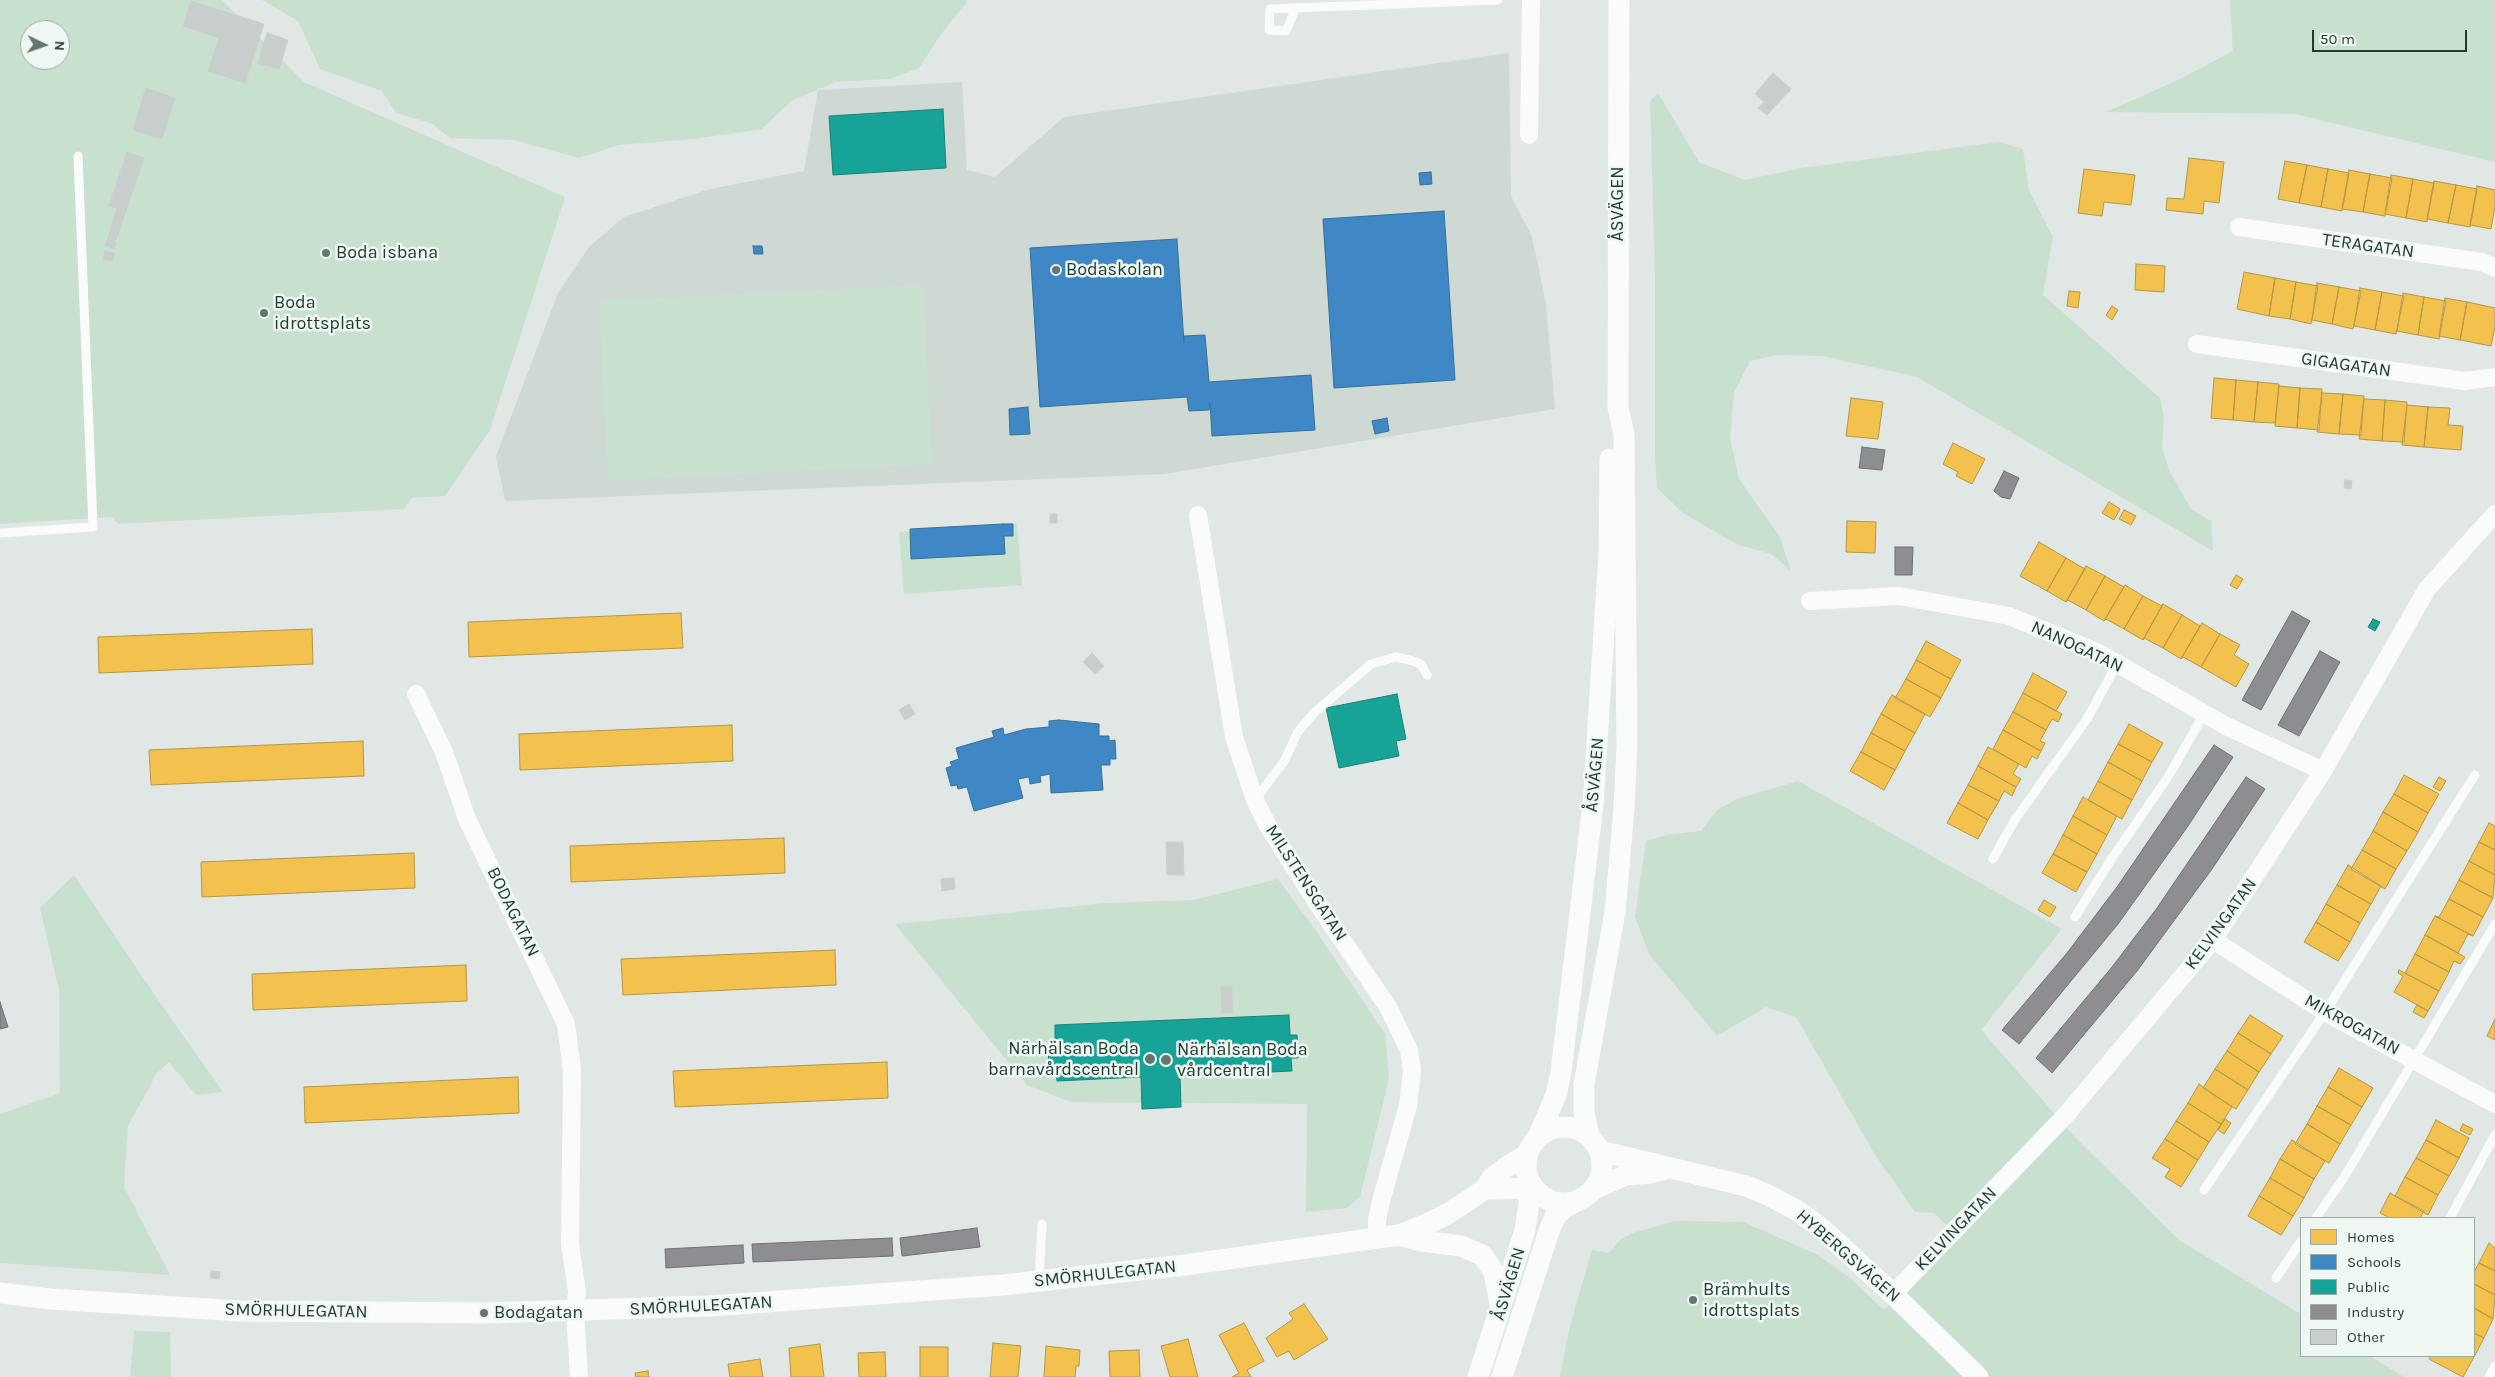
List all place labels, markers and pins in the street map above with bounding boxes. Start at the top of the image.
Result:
place label: Boda isbana [336,242,438,264]
marker: Boda isbana [320,247,332,259]
place label: Bodaskolan [1066,259,1163,281]
marker: Bodaskolan [1050,264,1062,276]
place label: Boda idrottsplats [274,292,371,334]
marker: Boda idrottsplats [258,307,270,319]
place label: Närhälsan Boda barnavårdscentral [988,1038,1139,1080]
place label: Närhälsan Boda vårdcentral [1177,1039,1308,1082]
marker: Närhälsan Boda barnavårdscentral [1143,1052,1157,1066]
marker: Närhälsan Boda vårdcentral [1159,1053,1173,1067]
place label: Brämhults idrottsplats [1703,1279,1800,1322]
marker: Brämhults idrottsplats [1687,1294,1699,1306]
place label: Bodagatan [494,1302,583,1324]
marker: Bodagatan [478,1307,490,1319]

